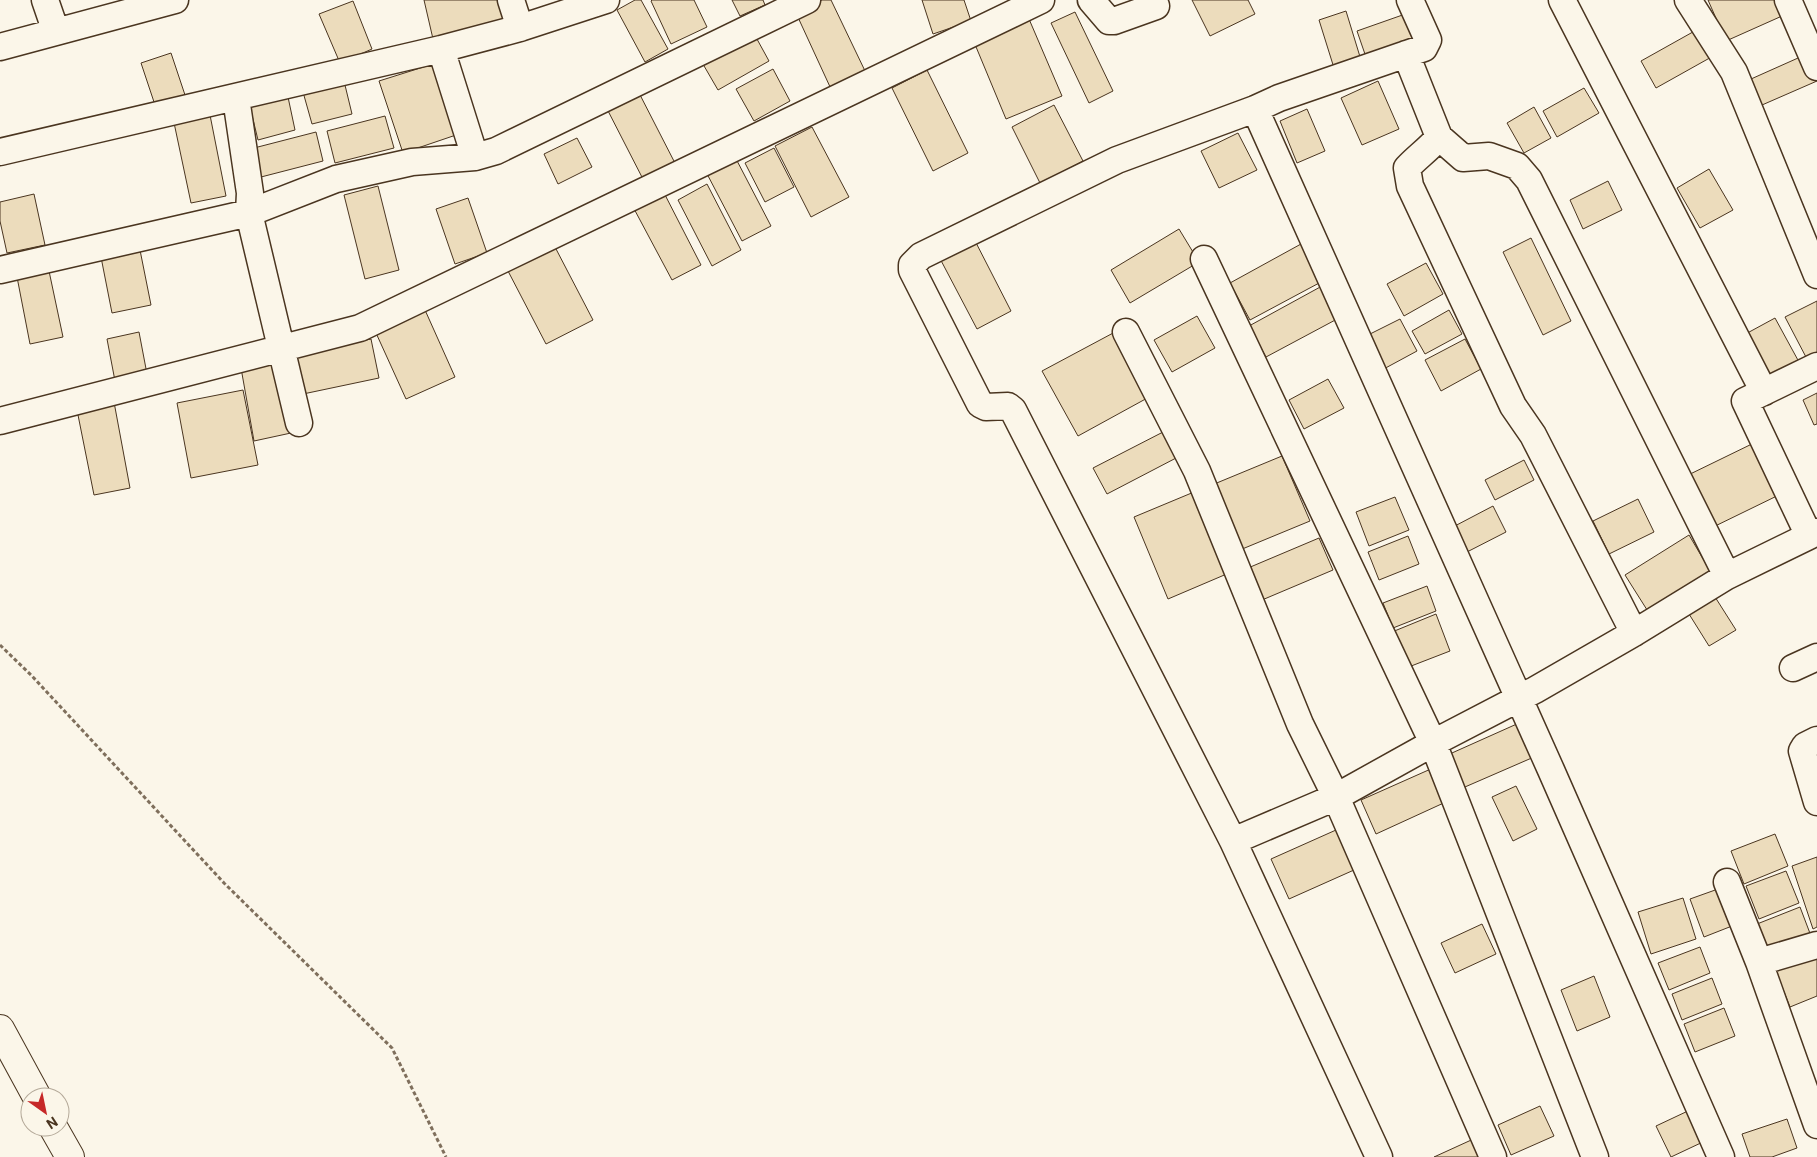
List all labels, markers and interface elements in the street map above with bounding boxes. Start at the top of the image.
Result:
north arrow [20,1087,70,1137]
text: N [44,1113,61,1132]

